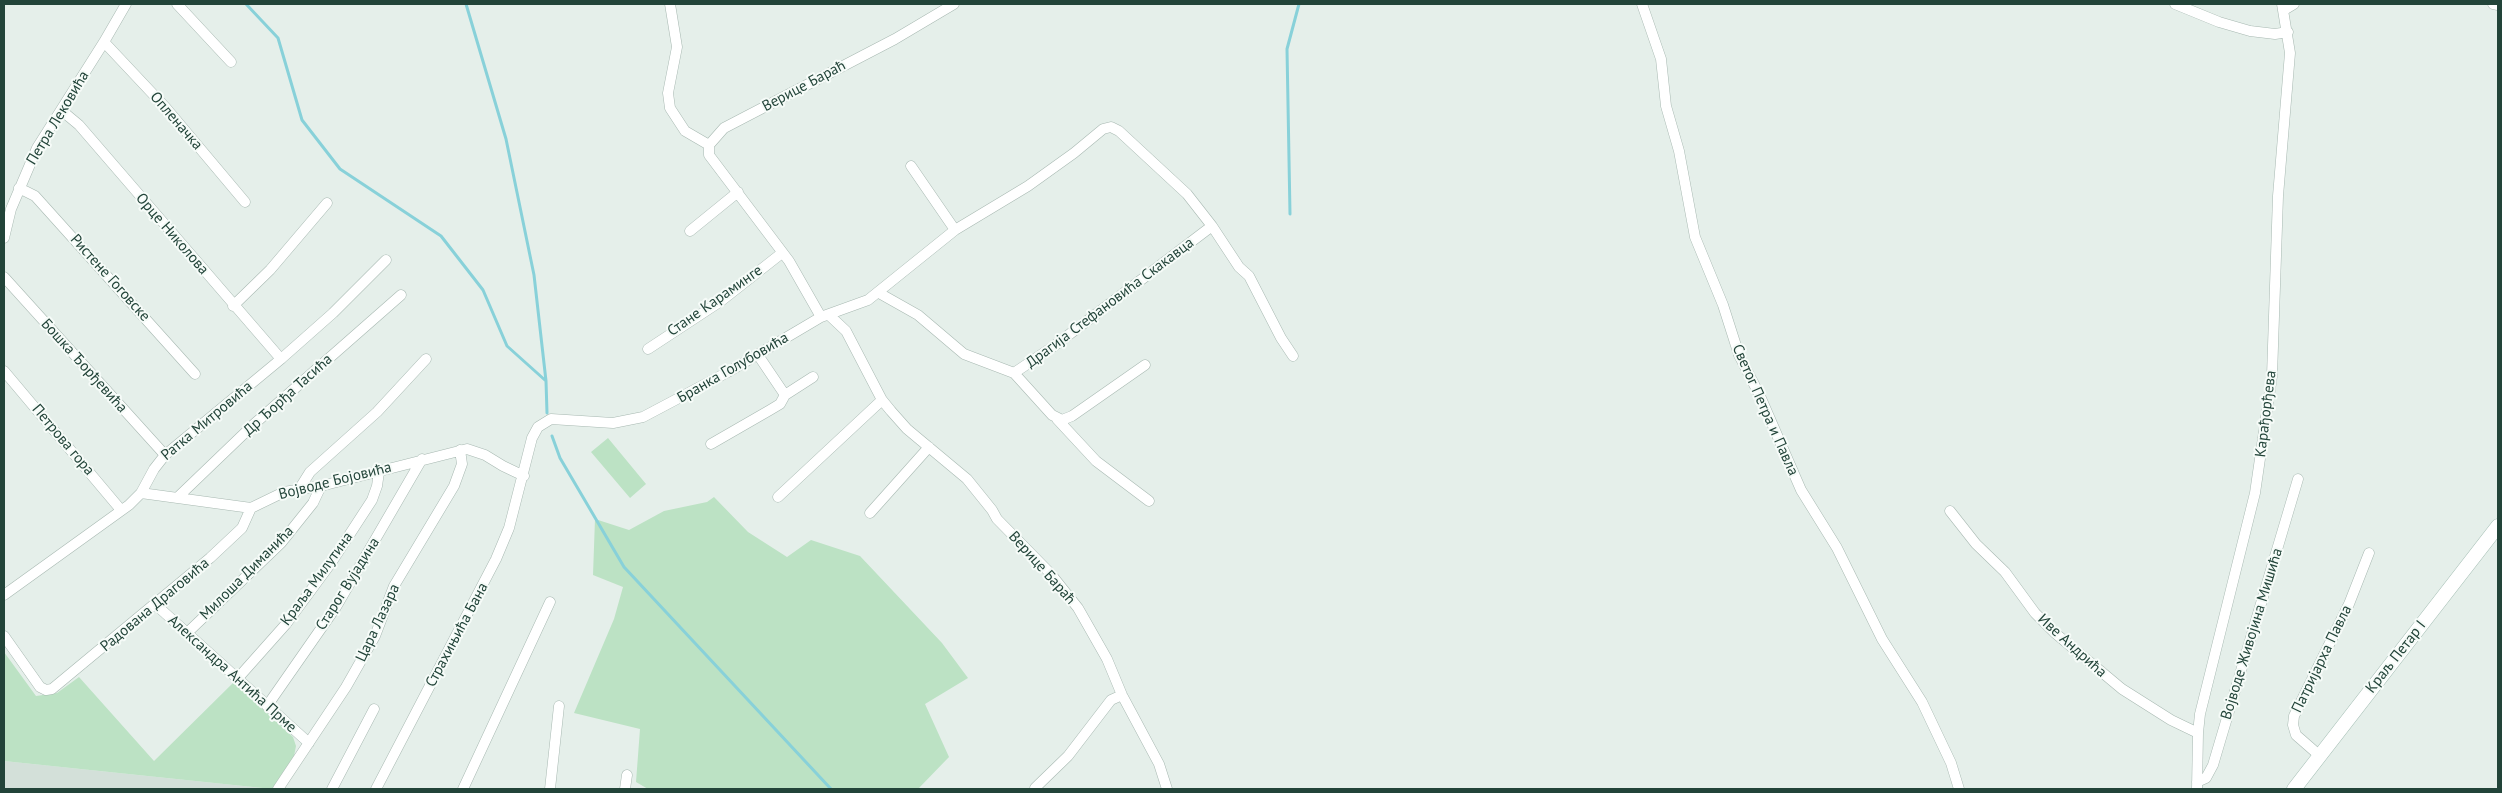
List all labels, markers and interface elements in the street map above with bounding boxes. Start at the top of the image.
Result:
street label: Верице Бараћ [759,56,849,116]
street label: Петра Лековића [23,68,93,168]
street label: Опленачка [146,88,206,154]
street label: Орце Николова [132,190,212,278]
street label: Ристене Гоговске [66,231,154,325]
street label: Драгија Стефановића Скакавца [1022,234,1198,372]
street label: Стане Караминге [664,262,766,340]
street label: Бошка Ђорђевића [37,315,131,417]
street label: Бранка Голубовића [674,329,792,407]
street label: Светог Петра и Павла [1728,341,1802,479]
street label: Др Ђорђа Тасића [240,350,336,440]
street label: Карађорђева [2252,370,2280,458]
street label: Ратка Митровића [158,378,256,464]
street label: Петрова гора [28,401,98,479]
street label: Војводе Бојовића [277,458,393,504]
street label: Милоша Диманића [196,522,298,624]
street label: Верице Бараћ [1005,528,1079,608]
street label: Краља Милутина [277,529,357,629]
street label: Старог Вујадина [312,534,384,634]
street label: Војводе Живојина Мишића [2217,546,2287,722]
street label: Радована Драговића [97,554,213,656]
street label: Страхињића Бана [422,580,492,690]
street label: Цара Лазара [352,581,404,665]
street label: Патријарха Павла [2288,602,2356,716]
street label: Иве Андрића [2034,610,2110,682]
street label: Александра Антића Прме [164,611,300,737]
street label: Краљ Петар I [2362,617,2430,697]

